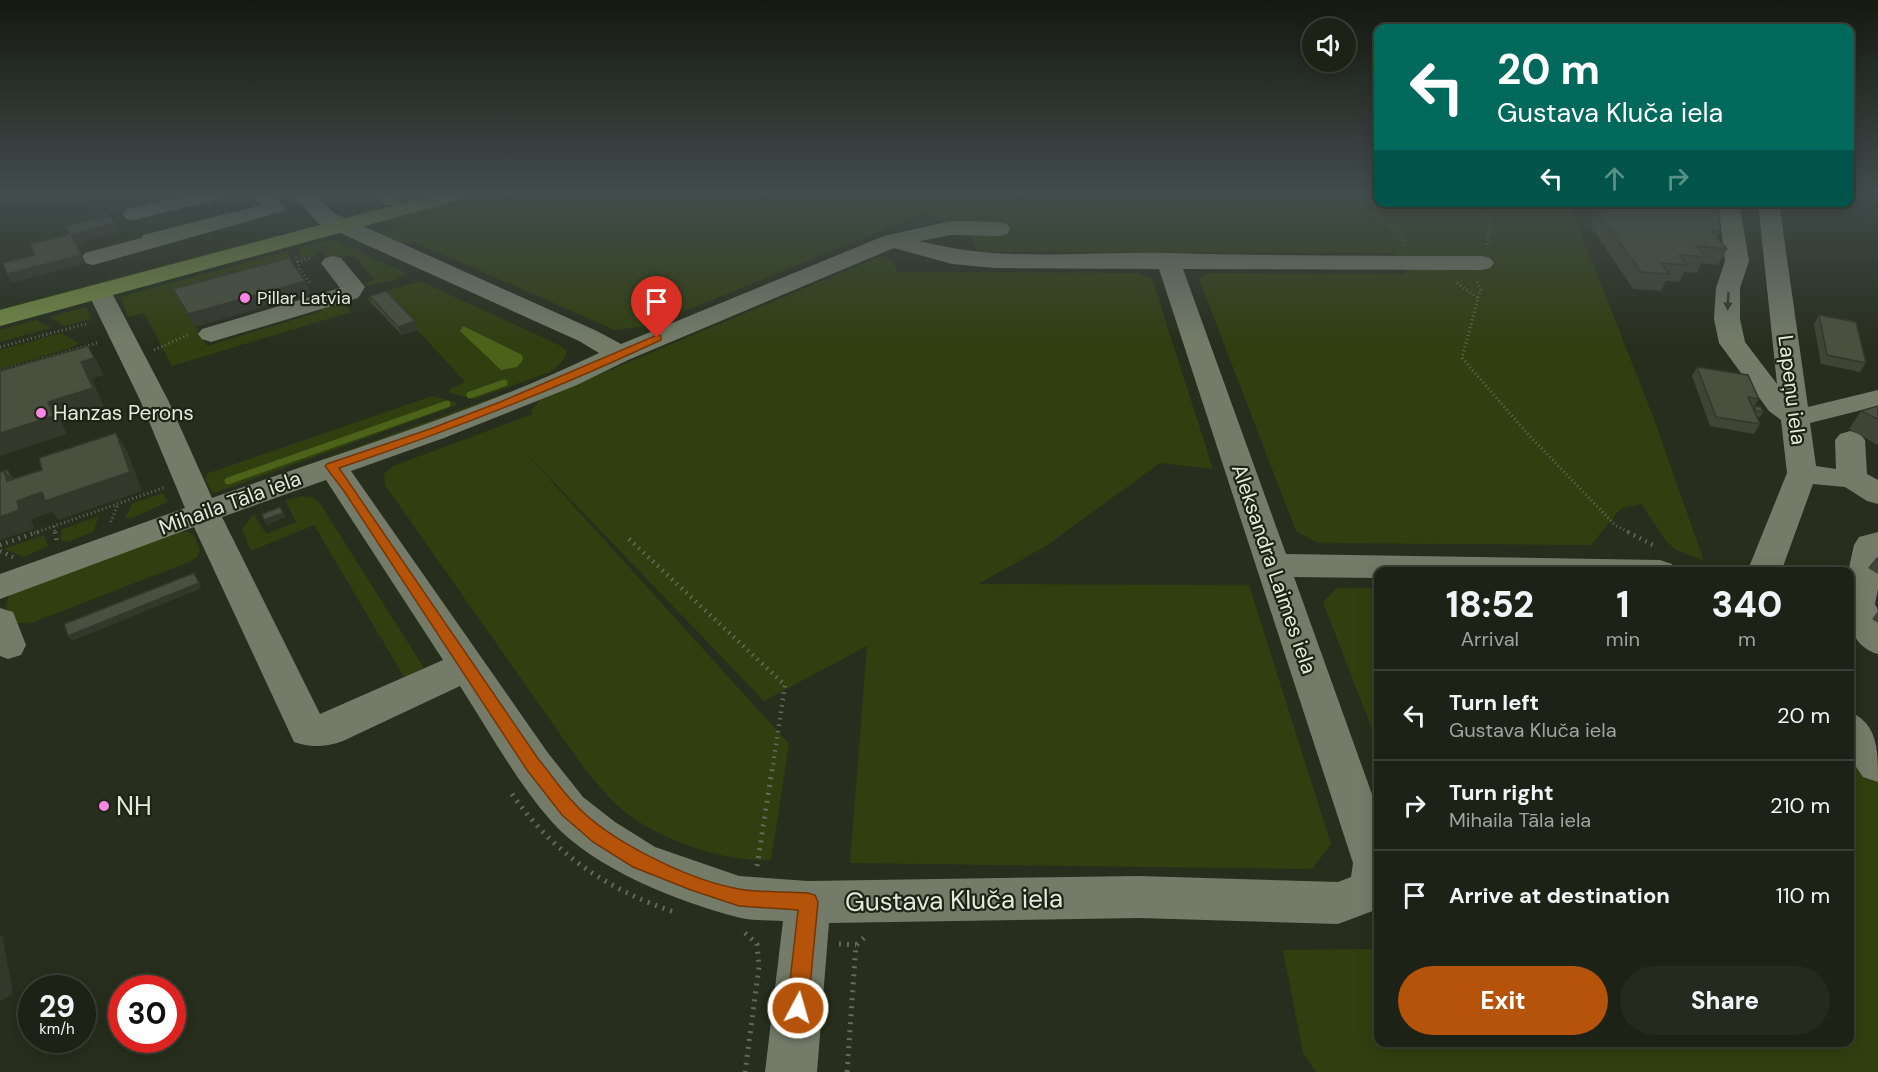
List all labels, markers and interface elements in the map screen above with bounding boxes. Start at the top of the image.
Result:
map controls [1302,18,1356,72]
button: sound [1302,18,1356,72]
text: 20 m [1497,42,1600,97]
icon: left [1398,48,1476,126]
text: Gustava Kluča iela [1497,95,1723,130]
icon: left [1535,162,1568,195]
icon: ahead [1598,162,1631,195]
icon: right [1661,162,1694,195]
pin [631,276,682,338]
icon: arrive [640,285,673,318]
place label: Pillar Latvia [257,286,351,310]
marker: Pillar Latvia [238,291,252,305]
one-way arrow [1723,291,1732,310]
street label: Lapeņu iela [1771,334,1813,446]
place label: Hanzas Perons [53,399,194,427]
marker: Hanzas Perons [34,406,48,420]
street label: Aleksandra Laimes iela [1225,460,1323,678]
street label: Mihaila Tāla iela [155,464,305,542]
text: 18:52 [1446,581,1534,628]
text: 1 [1616,581,1630,628]
text: 340 [1712,581,1782,628]
text: Arrival [1461,626,1519,652]
text: min [1606,626,1640,652]
text: m [1738,626,1756,652]
text: Turn left [1449,688,1539,717]
icon: left [1398,699,1431,732]
text: 20 m [1777,701,1830,730]
text: Gustava Kluča iela [1449,717,1617,743]
text: Turn right [1449,778,1554,807]
place label: NH [116,789,152,823]
icon: right [1398,789,1431,822]
text: 210 m [1770,791,1830,820]
marker: NH [97,799,111,813]
text: Mihaila Tāla iela [1449,807,1591,833]
icon: arrive [1398,879,1431,912]
street label: Gustava Kluča iela [845,881,1063,919]
text: Arrive at destination [1449,881,1670,910]
text: 110 m [1776,881,1830,910]
button: Exit [1398,966,1608,1035]
button: Share [1620,966,1830,1035]
speed limit sign: 30 [108,975,186,1053]
position arrow [766,976,830,1040]
text: 29 [39,987,75,1026]
text: km/h [39,1019,75,1039]

